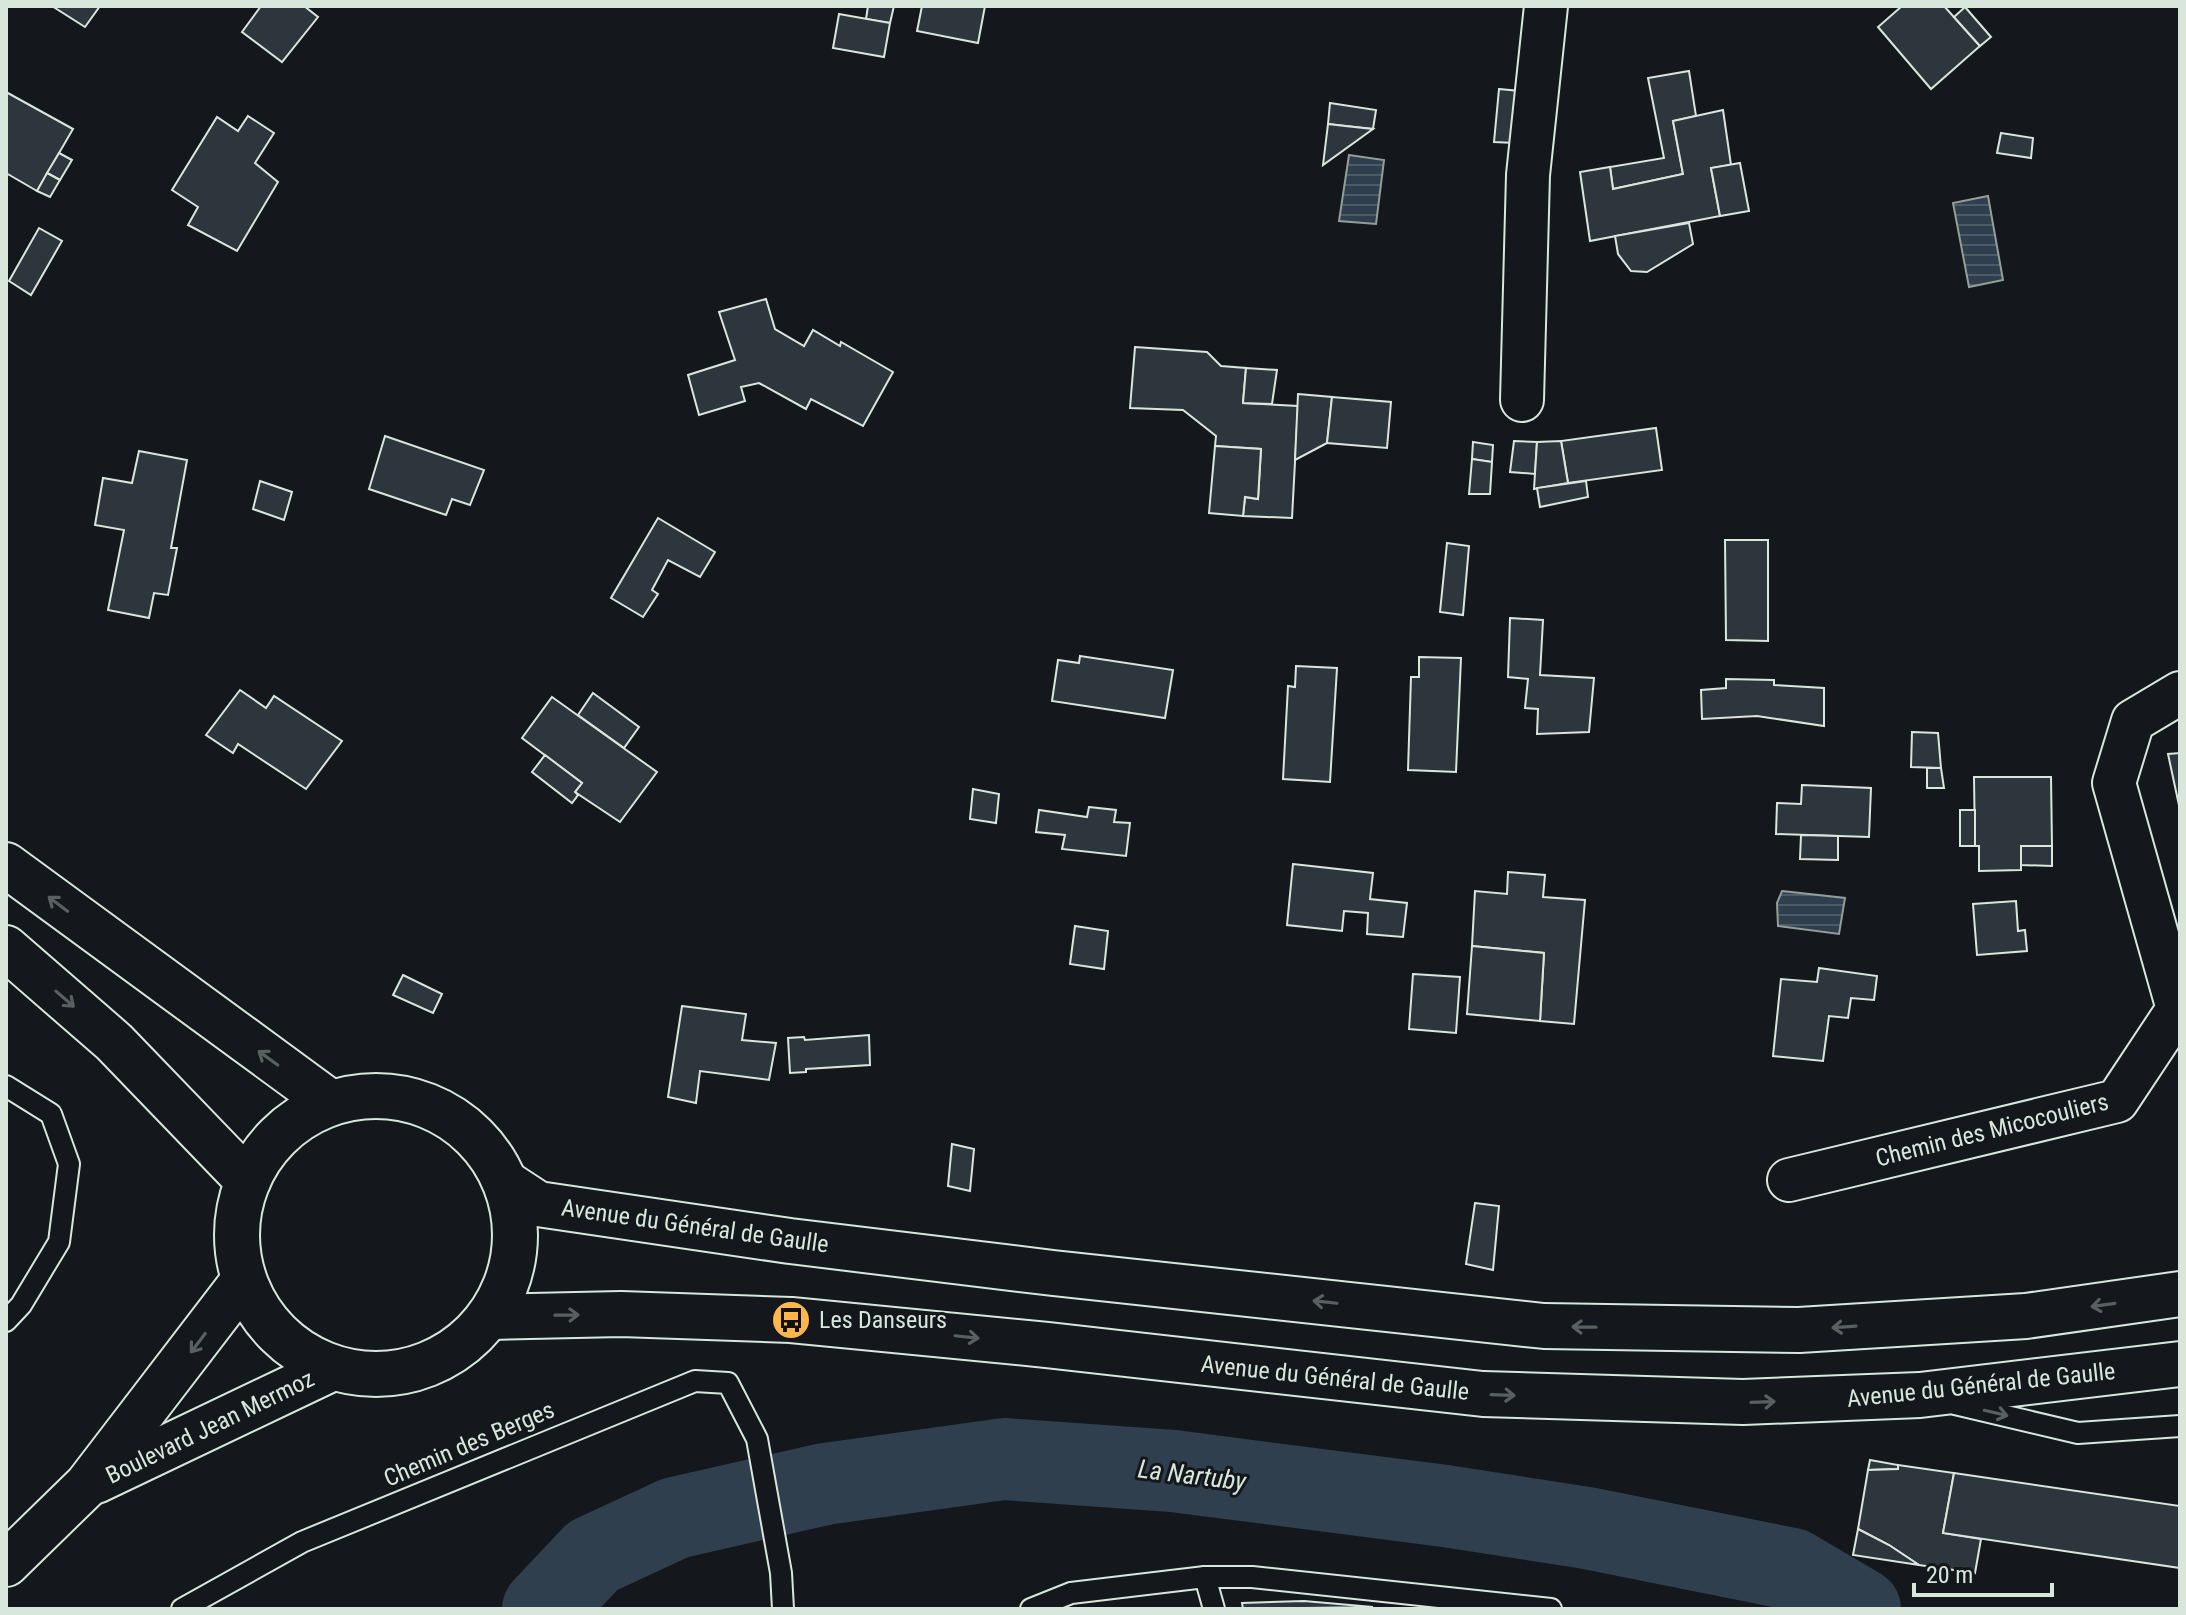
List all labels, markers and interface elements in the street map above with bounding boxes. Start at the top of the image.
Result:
one-way arrow [48,895,70,912]
one-way arrow [54,990,74,1008]
one-way arrow [258,1049,279,1066]
street label: Chemin des Micocouliers [1873,1088,2111,1172]
street label: Avenue du Général de Gaulle [560,1193,830,1259]
one-way arrow [1312,1295,1339,1310]
one-way arrow [2091,1298,2116,1313]
bus stop icon: Les Danseurs [770,1299,812,1341]
place label: Les Danseurs [819,1306,947,1334]
one-way arrow [553,1308,580,1323]
one-way arrow [1571,1319,1598,1335]
one-way arrow [1831,1320,1858,1335]
one-way arrow [953,1330,979,1345]
one-way arrow [189,1332,206,1353]
street label: Avenue du Général de Gaulle [1200,1350,1470,1406]
street label: Avenue du Général de Gaulle [1846,1357,2116,1413]
street label: Boulevard Jean Mermoz [101,1364,319,1490]
one-way arrow [1489,1387,1516,1403]
one-way arrow [1749,1394,1776,1409]
street label: Chemin des Berges [380,1396,558,1492]
one-way arrow [1983,1407,2009,1422]
water label: La Nartuby [1136,1454,1249,1497]
scale bar [1914,1547,2052,1597]
text: 20 m [1926,1561,1973,1589]

